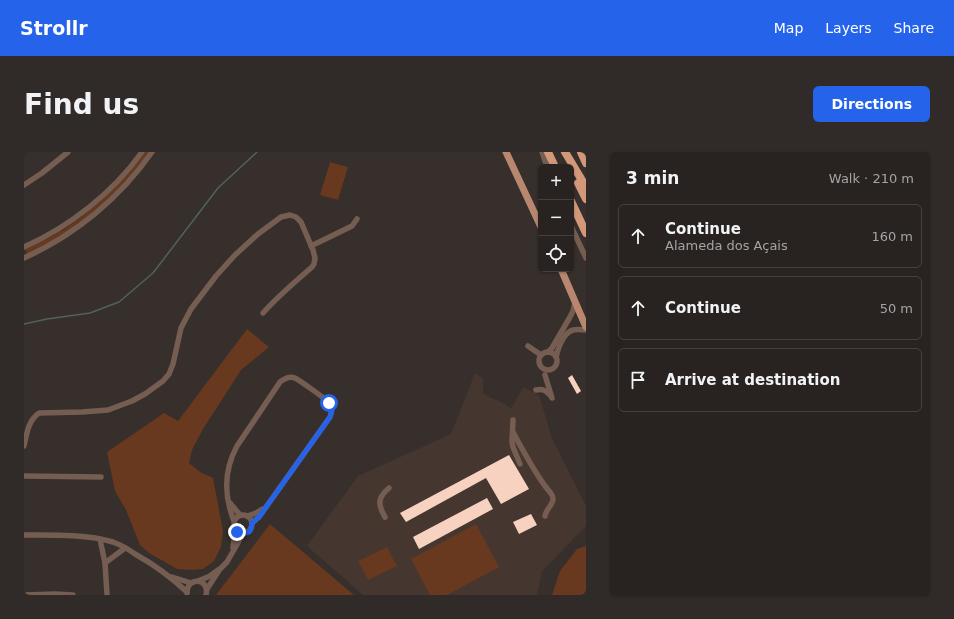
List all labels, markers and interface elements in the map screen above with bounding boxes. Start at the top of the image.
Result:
text: Strollr [20,17,88,39]
text: Map [774,20,803,36]
text: Layers [825,20,872,36]
text: Share [894,20,934,36]
button: Directions [813,86,930,122]
text: Find us [24,88,139,121]
map controls [538,164,574,272]
button: + [538,164,574,200]
text: 3 min [626,168,679,188]
text: Walk · 210 m [829,171,914,186]
button: − [538,200,574,236]
text: Continue [665,220,741,238]
icon: ahead [627,225,649,247]
text: 160 m [871,229,913,244]
button: locate [538,236,574,272]
text: Alameda dos Açais [665,238,788,253]
icon: ahead [627,297,649,319]
text: Continue [665,299,741,317]
text: 50 m [880,301,913,316]
icon: arrive [627,369,649,391]
text: Arrive at destination [665,371,840,389]
route start [320,394,338,412]
route end [228,523,246,541]

